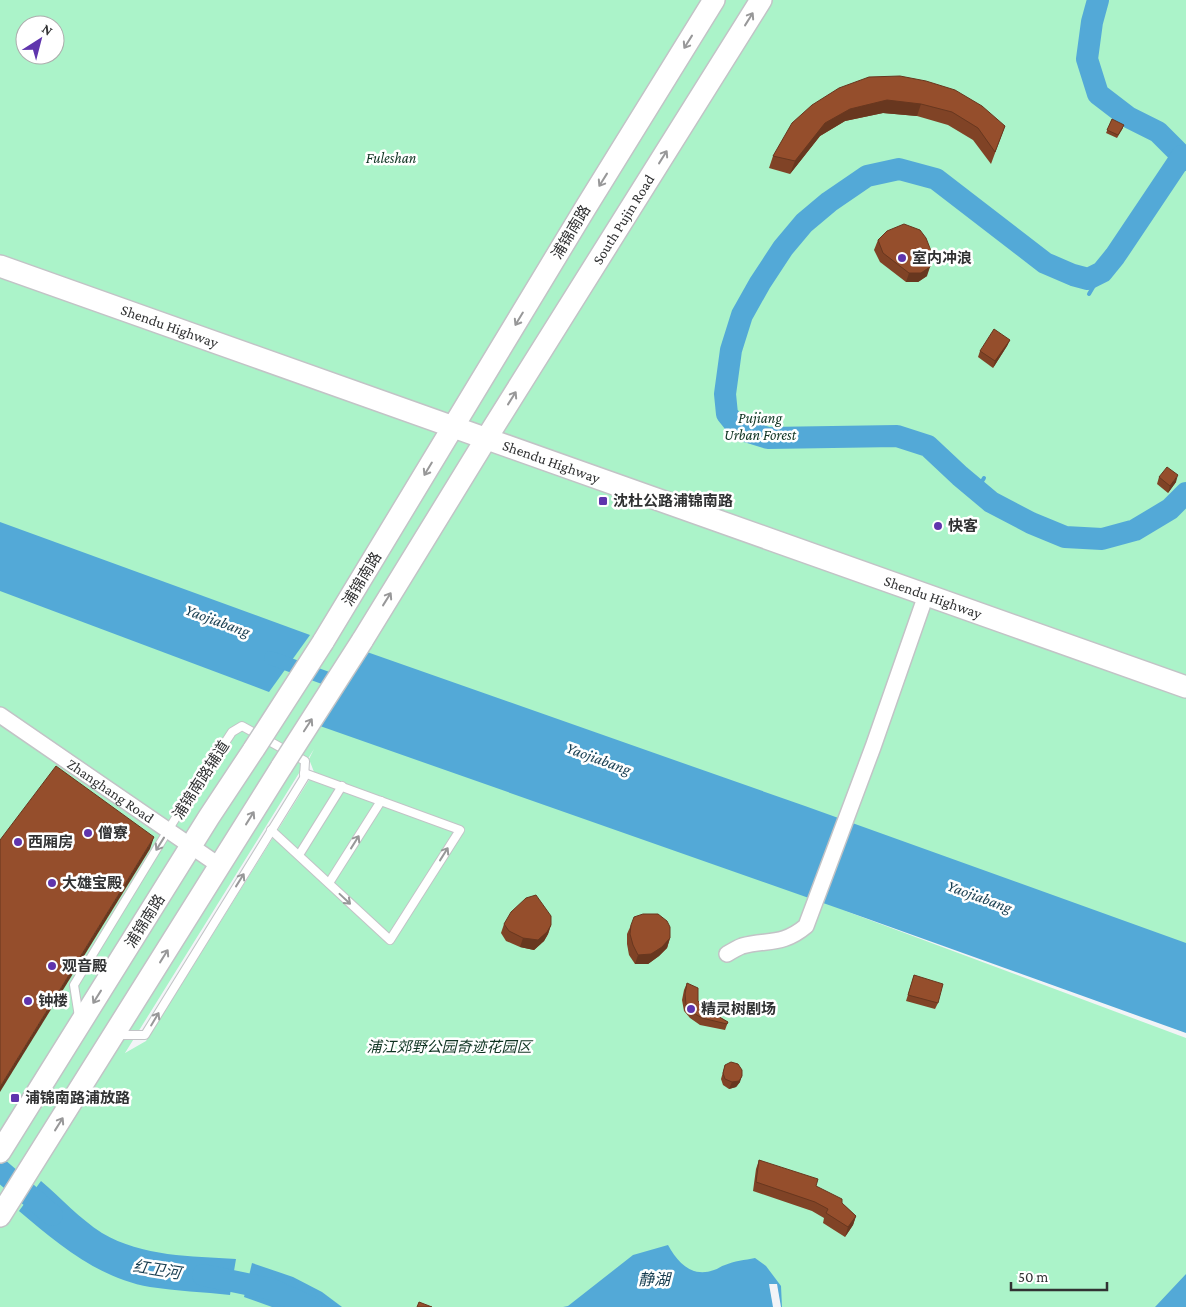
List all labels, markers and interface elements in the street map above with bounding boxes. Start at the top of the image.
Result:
one-way arrow [744,12,754,26]
north arrow [15,15,65,65]
text: N [39,20,57,39]
one-way arrow [683,34,693,48]
park label: Fuleshan [366,150,417,166]
one-way arrow [658,150,668,164]
street label: South Pujin Road [589,172,658,267]
one-way arrow [597,172,607,186]
street label: 浦锦南路 [548,202,593,262]
place label: 室内冲浪 [912,250,972,266]
marker: 室内冲浪 [896,252,908,264]
street label: Shendu Highway [119,302,221,352]
one-way arrow [513,311,523,325]
one-way arrow [507,392,517,406]
park label: Pujiang Urban Forest [724,410,797,443]
street label: Shendu Highway [500,437,602,487]
one-way arrow [423,462,433,476]
place label: 沈杜公路浦锦南路 [613,492,733,509]
marker: 沈杜公路浦锦南路 [597,495,609,507]
place label: 快客 [948,518,978,534]
marker: 快客 [932,520,944,532]
street label: 浦锦南路 [339,549,384,609]
street label: Shendu Highway [882,573,984,623]
one-way arrow [383,593,393,607]
water label: Yaojiabang [183,601,253,641]
one-way arrow [303,718,313,732]
street label: 浦锦南路辅道 [169,737,232,822]
water label: Yaojiabang [564,739,634,779]
street label: Zhanghang Road [64,755,157,826]
one-way arrow [245,812,255,826]
place label: 僧寮 [98,825,128,841]
marker: 僧寮 [82,827,94,839]
place label: 西厢房 [28,834,73,850]
one-way arrow [349,835,360,849]
marker: 西厢房 [12,836,24,848]
one-way arrow [155,837,165,851]
one-way arrow [440,848,450,862]
one-way arrow [235,874,245,888]
place label: 大雄宝殿 [62,875,122,891]
marker: 大雄宝殿 [46,877,58,889]
water label: Yaojiabang [945,877,1015,917]
street label: 浦锦南路 [121,891,168,951]
one-way arrow [339,893,352,905]
one-way arrow [159,950,169,964]
place label: 观音殿 [62,958,107,974]
marker: 观音殿 [46,960,58,972]
one-way arrow [92,990,102,1004]
place label: 钟楼 [38,993,68,1009]
marker: 钟楼 [22,995,34,1007]
place label: 精灵树剧场 [701,1000,776,1017]
marker: 精灵树剧场 [685,1003,697,1015]
one-way arrow [150,1012,160,1026]
park label: 浦江郊野公园奇迹花园区 [366,1039,533,1055]
place label: 浦锦南路浦放路 [25,1089,130,1106]
marker: 浦锦南路浦放路 [9,1092,21,1104]
one-way arrow [55,1117,65,1131]
water label: 红卫河 [132,1257,185,1282]
scale bar [1011,1260,1107,1292]
text: 50 m [1018,1269,1048,1285]
water label: 静湖 [638,1271,673,1288]

